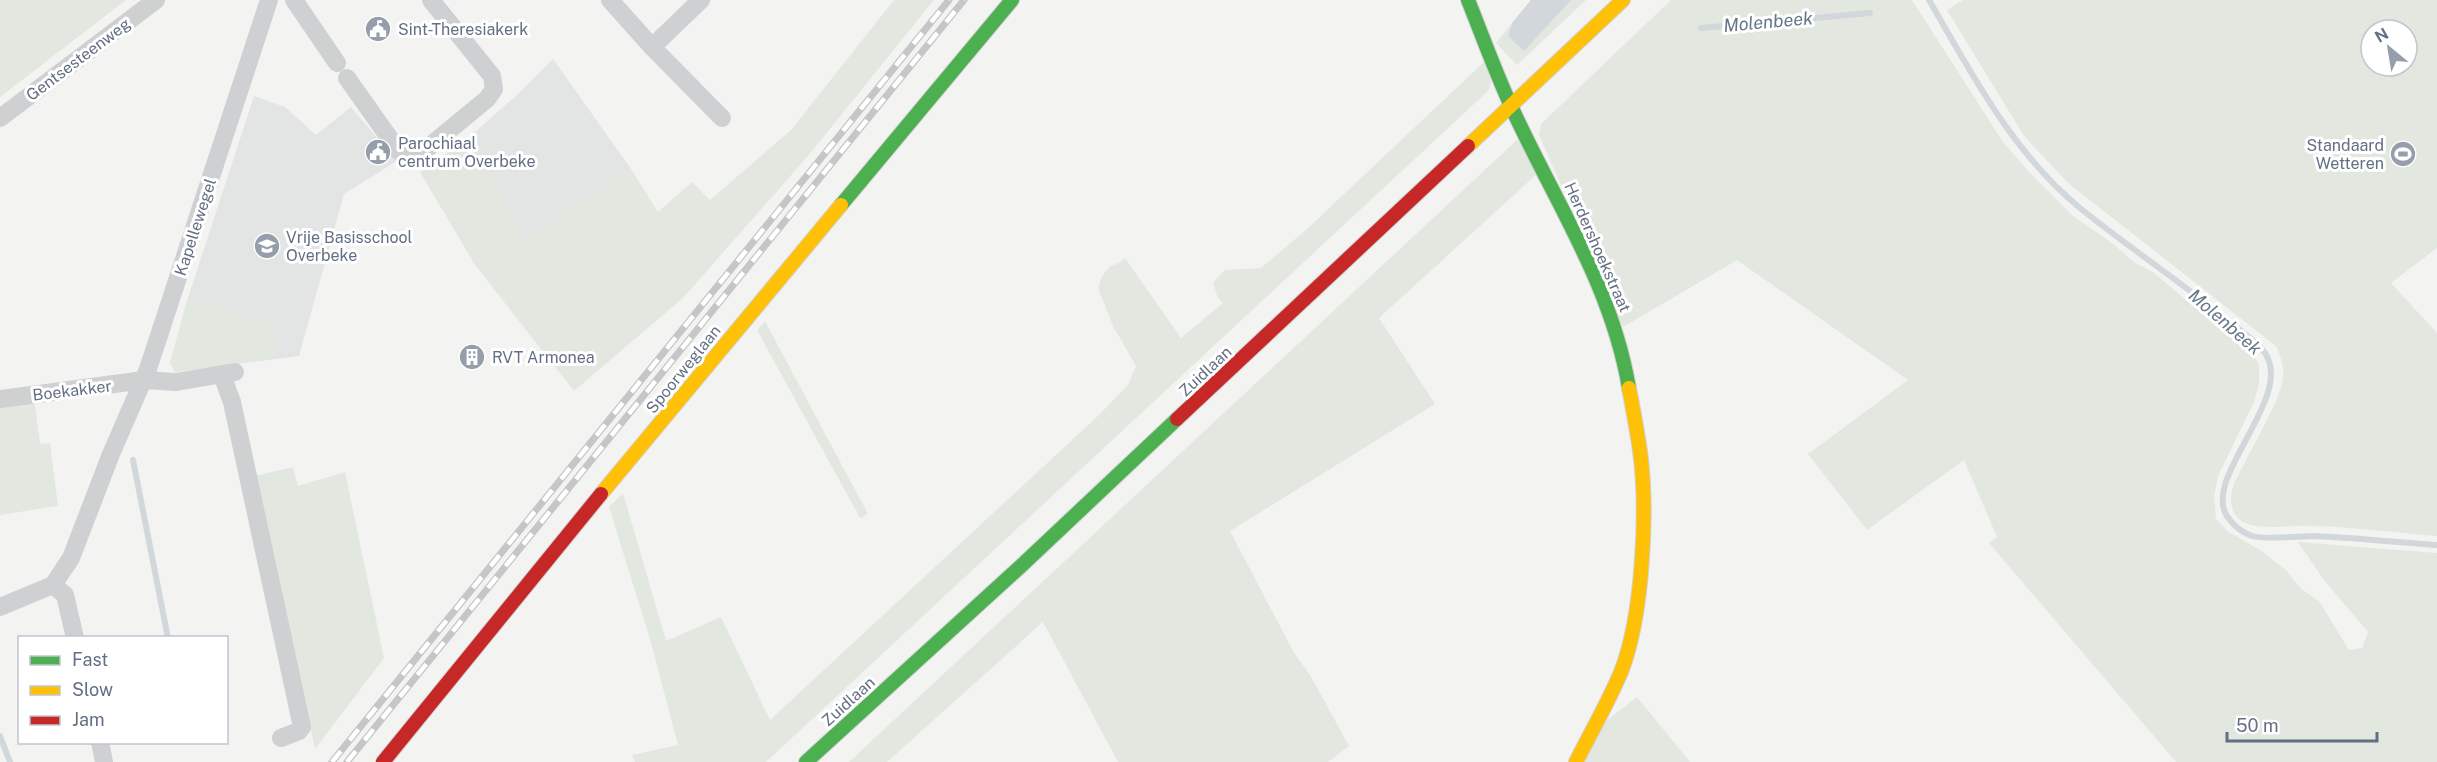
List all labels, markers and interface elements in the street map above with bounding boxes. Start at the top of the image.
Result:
water label: Molenbeek [1722,7,1814,36]
street label: Gentsesteenweg [23,14,134,105]
public building icon: Sint-Theresiakerk [363,14,393,44]
north arrow [2359,18,2419,78]
place label: Sint-Theresiakerk [398,20,528,39]
text: N [2372,24,2392,47]
place label: Parochiaal centrum Overbeke [398,134,535,171]
place label: Standaard Wetteren [2306,136,2384,173]
public building icon: Parochiaal centrum Overbeke [363,137,393,167]
sports icon: Standaard Wetteren [2388,139,2418,169]
street label: Kapellewegel [171,176,220,278]
street label: Herdershoekstraat [1560,179,1635,315]
place label: Vrije Basisschool Overbeke [286,228,413,265]
school or university icon: Vrije Basisschool Overbeke [252,231,282,261]
water label: Molenbeek [2185,284,2266,359]
street label: Spoorweglaan [642,321,725,417]
building icon: RVT Armonea [457,342,487,372]
street label: Zuidlaan [1175,342,1236,400]
place label: RVT Armonea [492,348,595,367]
street label: Boekakker [31,376,113,405]
legend [18,636,228,744]
text: Fast [72,649,108,670]
street label: Zuidlaan [818,673,879,730]
text: Slow [72,679,113,700]
scale bar [2227,705,2377,743]
text: Jam [72,709,105,730]
text: 50 m [2236,715,2279,736]

